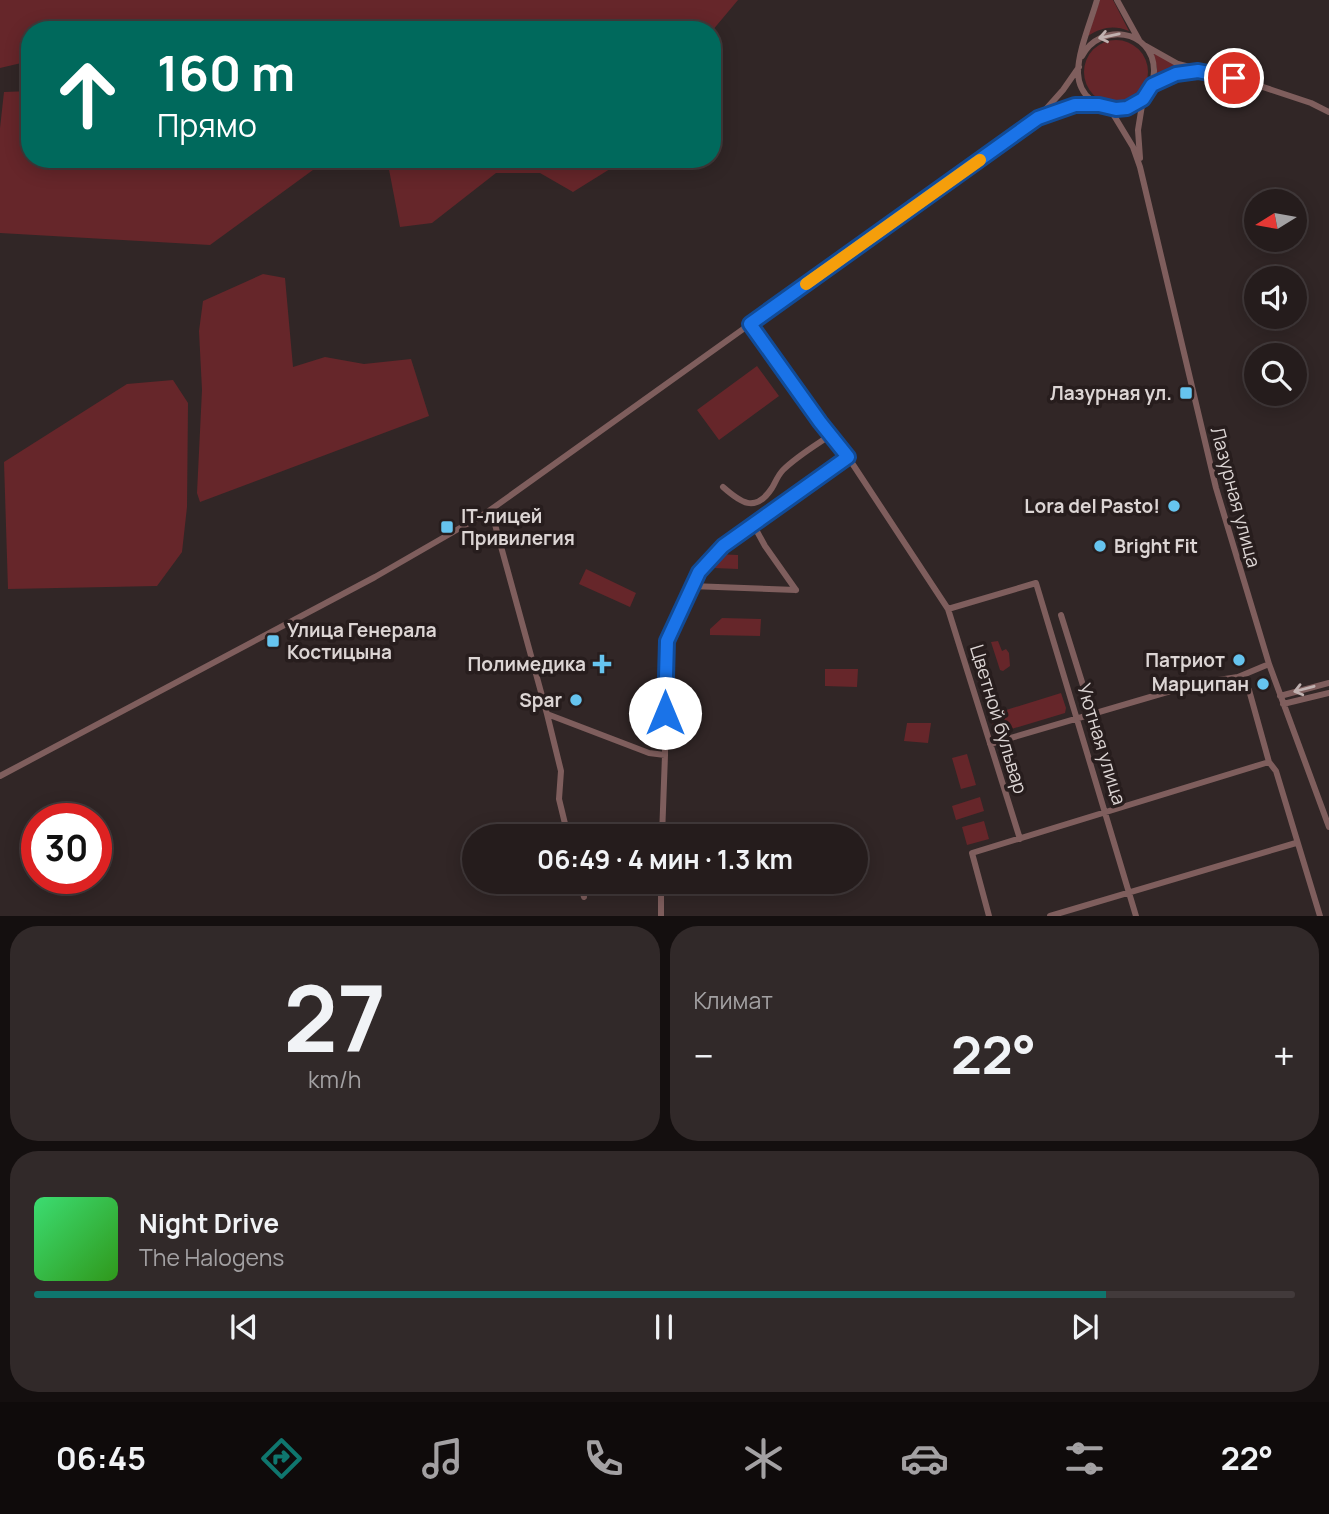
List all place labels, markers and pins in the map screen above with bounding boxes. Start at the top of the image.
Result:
pin [1204,48,1264,108]
place label: Лазурная ул. [1050,380,1172,406]
marker: Лазурная ул. [1178,385,1194,401]
place label: Lora del Pasto! [1024,493,1160,519]
marker: Lora del Pasto! [1166,498,1182,514]
place label: IT-лицей Привилегия [461,503,575,551]
marker: IT-лицей Привилегия [439,519,455,535]
place label: Bright Fit [1114,533,1198,559]
marker: Bright Fit [1092,538,1108,554]
place label: Улица Генерала Костицына [287,617,437,665]
marker: Улица Генерала Костицына [265,633,281,649]
place label: Патриот [1145,647,1225,673]
place label: Полимедика [468,651,586,677]
marker: Патриот [1231,652,1247,668]
marker: Полимедика [592,654,612,674]
place label: Марципан [1152,671,1249,697]
marker: Марципан [1255,676,1271,692]
place label: Spar [519,687,562,713]
marker: Spar [568,692,584,708]

